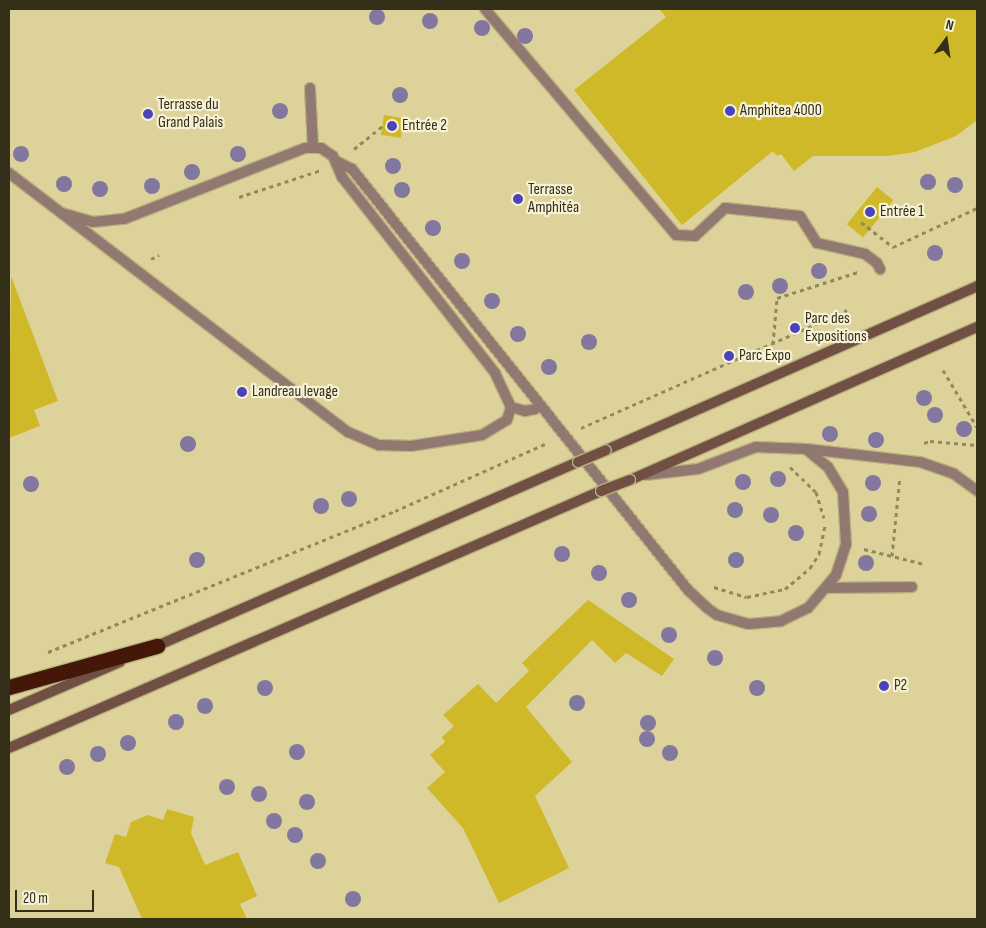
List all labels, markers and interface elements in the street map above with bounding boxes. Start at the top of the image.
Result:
north arrow [921,15,971,65]
text: N [944,16,955,34]
place label: Terrasse du Grand Palais [158,95,223,133]
place label: Amphitea 4000 [740,101,822,121]
marker: Amphitea 4000 [724,105,736,117]
marker: Terrasse du Grand Palais [142,108,154,120]
place label: Entrée 2 [402,116,447,136]
marker: Entrée 2 [386,120,398,132]
place label: Terrasse Amphitéa [528,180,579,218]
marker: Terrasse Amphitéa [512,193,524,205]
place label: Entrée 1 [880,202,924,222]
marker: Entrée 1 [864,206,876,218]
place label: Parc des Expositions [805,309,867,347]
marker: Parc des Expositions [789,322,801,334]
place label: Parc Expo [739,346,791,366]
marker: Parc Expo [723,350,735,362]
place label: Landreau levage [252,382,338,402]
marker: Landreau levage [236,386,248,398]
place label: P2 [894,676,907,696]
marker: P2 [878,680,890,692]
scale bar [18,880,96,912]
text: 20 m [23,889,48,908]

